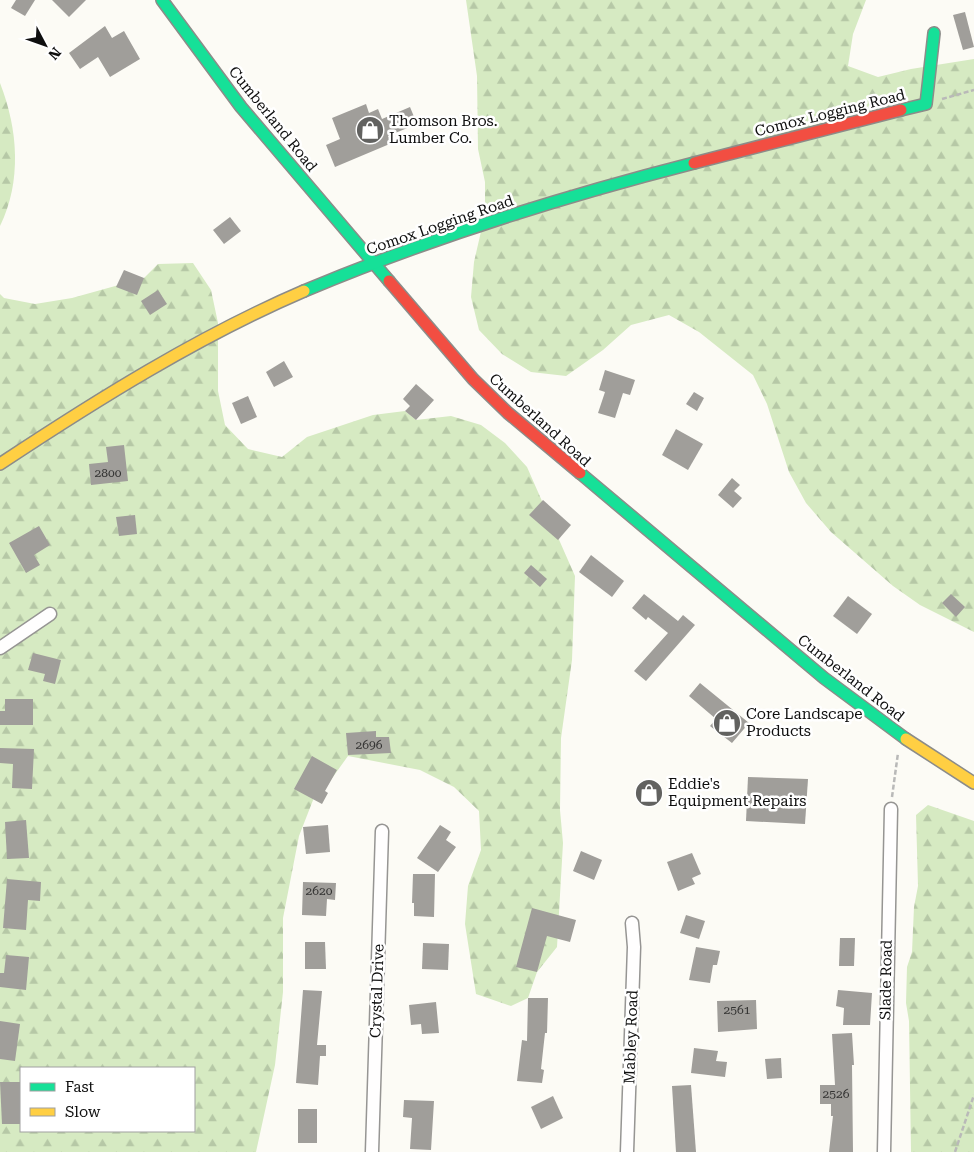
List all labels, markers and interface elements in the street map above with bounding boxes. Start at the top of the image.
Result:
north arrow [20,20,70,70]
text: N [45,44,64,63]
street label: Cumberland Road [225,63,321,176]
street label: Comox Logging Road [753,85,907,140]
place label: Thomson Bros. Lumber Co. [389,112,498,147]
shop icon: Thomson Bros. Lumber Co. [355,115,385,145]
street label: Comox Logging Road [364,191,516,259]
street label: Cumberland Road [486,370,595,471]
house number: 2800 [95,466,122,480]
street label: Cumberland Road [794,631,908,725]
place label: Core Landscape Products [746,705,863,740]
shop icon: Core Landscape Products [712,708,742,738]
house number: 2696 [356,738,383,752]
place label: Eddie's Equipment Repairs [668,775,806,810]
shop icon: Eddie's Equipment Repairs [634,778,664,808]
house number: 2620 [306,884,333,898]
street label: Slade Road [876,939,896,1020]
street label: Crystal Drive [366,944,388,1038]
street label: Mabley Road [620,989,642,1084]
house number: 2561 [724,1003,751,1017]
legend [20,1067,195,1132]
text: Fast [65,1078,95,1096]
house number: 2526 [823,1087,850,1101]
text: Slow [65,1103,101,1121]

